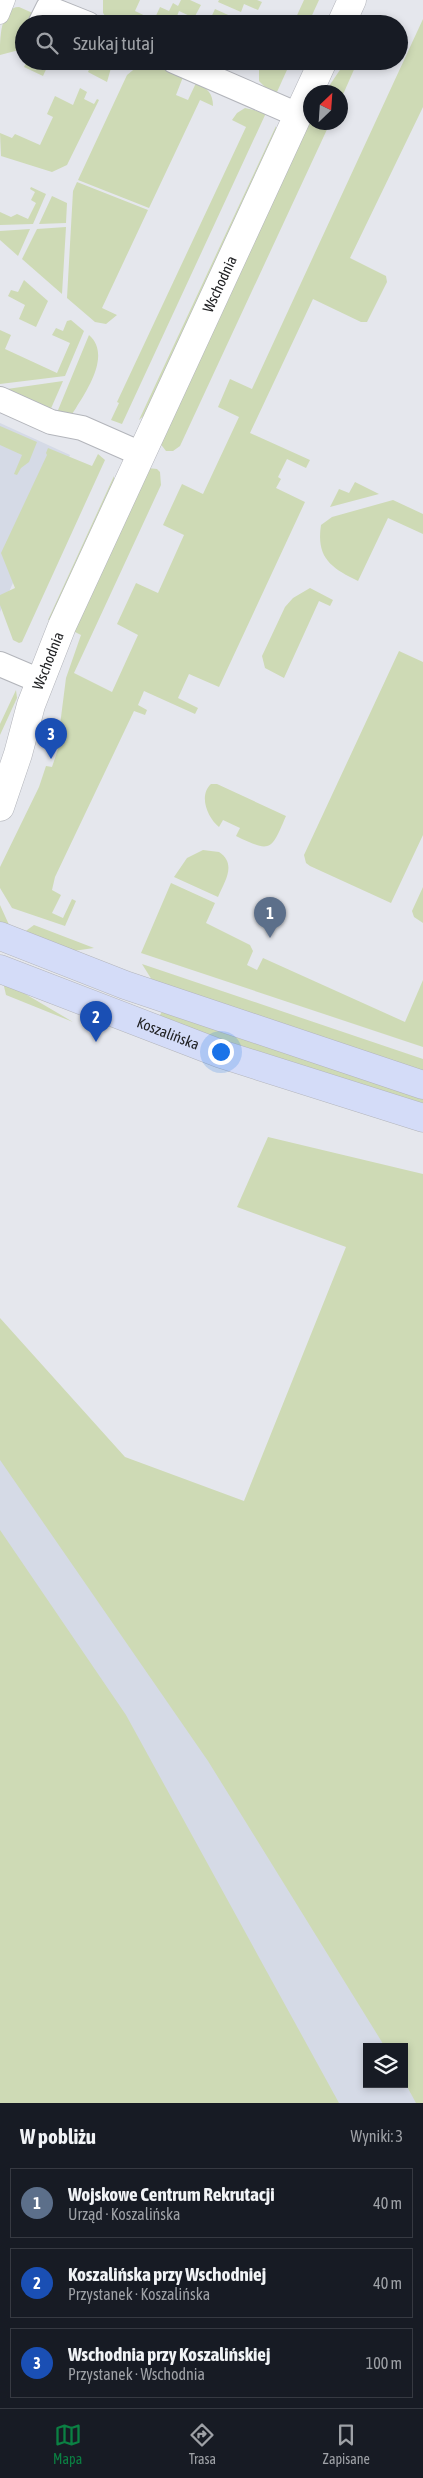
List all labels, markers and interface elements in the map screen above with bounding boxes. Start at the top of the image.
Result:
search box [15,15,408,70]
icon: search [33,29,61,57]
text: Szukaj tutaj [73,32,155,54]
north arrow [303,85,348,130]
street label: Wschodnia [199,253,240,315]
street label: Wschodnia [29,629,67,692]
pin: 3 [35,718,67,759]
pin: 1 [254,897,286,938]
pin: 2 [80,1001,112,1042]
street label: Koszalińska [135,1013,202,1053]
your location [208,1039,234,1065]
map controls [363,2043,408,2088]
button: layers [363,2043,408,2088]
text: W pobliżu [20,2124,96,2148]
text: Wyniki: 3 [351,2127,403,2145]
text: Wojskowe Centrum Rekrutacji [68,2183,275,2205]
text: 1 [33,2194,41,2212]
text: 40 m [373,2194,402,2212]
text: Urząd · Koszalińska [68,2205,180,2223]
text: Koszalińska przy Wschodniej [68,2263,266,2285]
text: 2 [33,2274,41,2292]
text: 40 m [373,2274,402,2292]
text: Przystanek · Koszalińska [68,2285,210,2303]
text: Wschodnia przy Koszalińskiej [68,2343,270,2365]
text: 3 [33,2354,41,2372]
text: 100 m [366,2354,402,2372]
text: Przystanek · Wschodnia [68,2365,205,2383]
tab: Mapa [53,2421,82,2467]
tab: Trasa [188,2421,216,2467]
tab: Zapisane [323,2421,370,2467]

